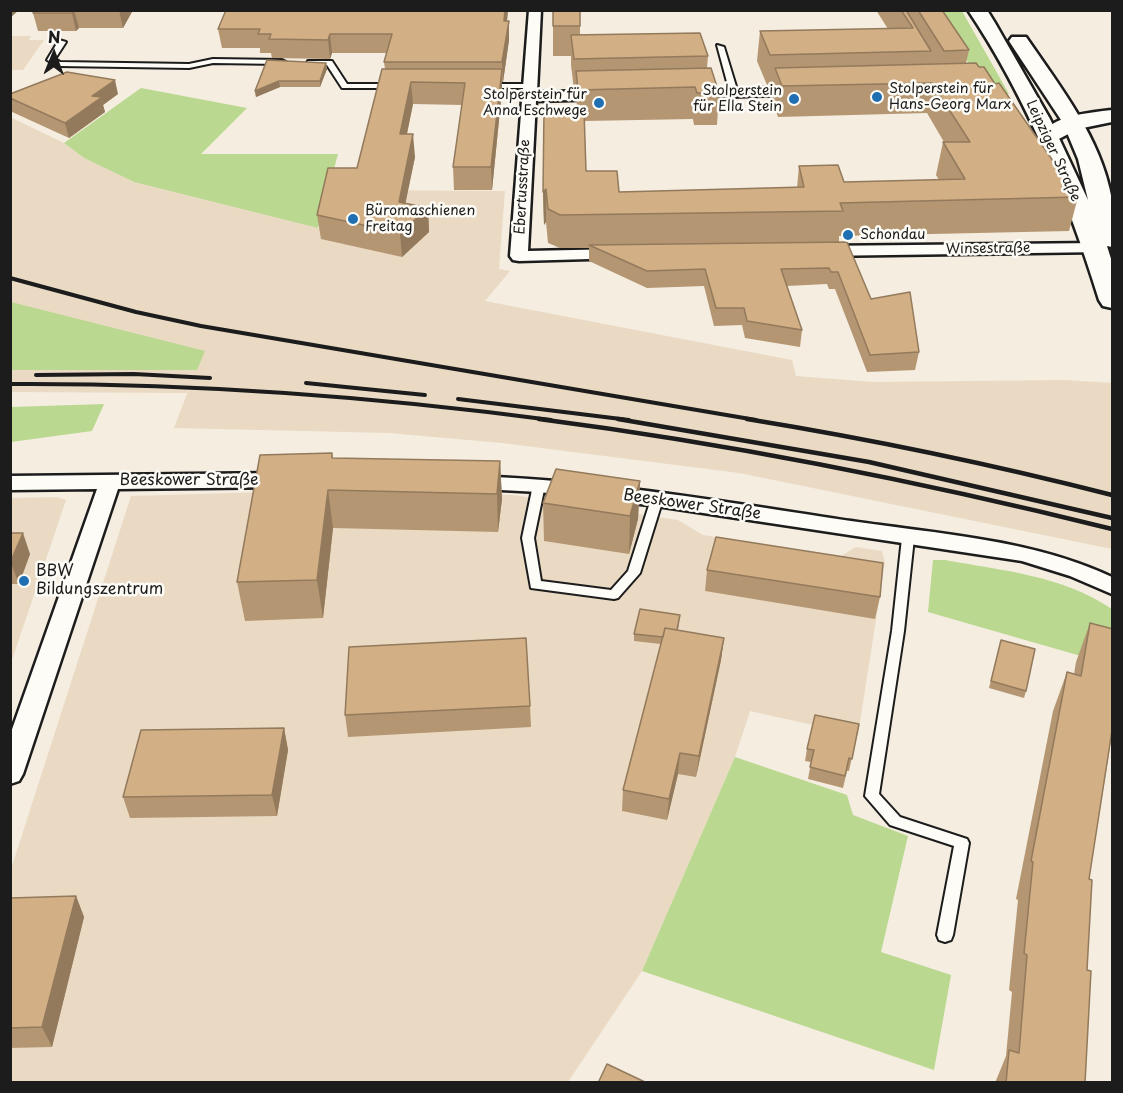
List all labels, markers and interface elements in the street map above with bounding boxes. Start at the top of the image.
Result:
north arrow [24,24,84,84]
text: N [48,24,61,48]
place label: Stolperstein für Hans-Georg Marx [889,81,1011,114]
place label: Stolperstein für Ella Stein [693,83,782,116]
place label: Stolperstein für Anna Eschwege [483,87,587,120]
marker: Stolperstein für Hans-Georg Marx [870,90,884,104]
marker: Stolperstein für Ella Stein [787,92,801,106]
marker: Stolperstein für Anna Eschwege [592,96,606,110]
street label: Leipziger Straße [1022,98,1084,204]
street label: Ebertusstraße [512,139,534,235]
place label: Büromaschienen Freitag [365,203,475,236]
marker: Büromaschienen Freitag [346,212,360,226]
place label: Schondau [860,227,925,243]
marker: Schondau [841,228,855,242]
street label: Winsestraße [946,240,1030,258]
street label: Beeskower Straße [120,471,258,491]
street label: Beeskower Straße [622,486,762,524]
place label: BBW Bildungszentrum [36,562,163,600]
marker: BBW Bildungszentrum [17,574,31,588]

